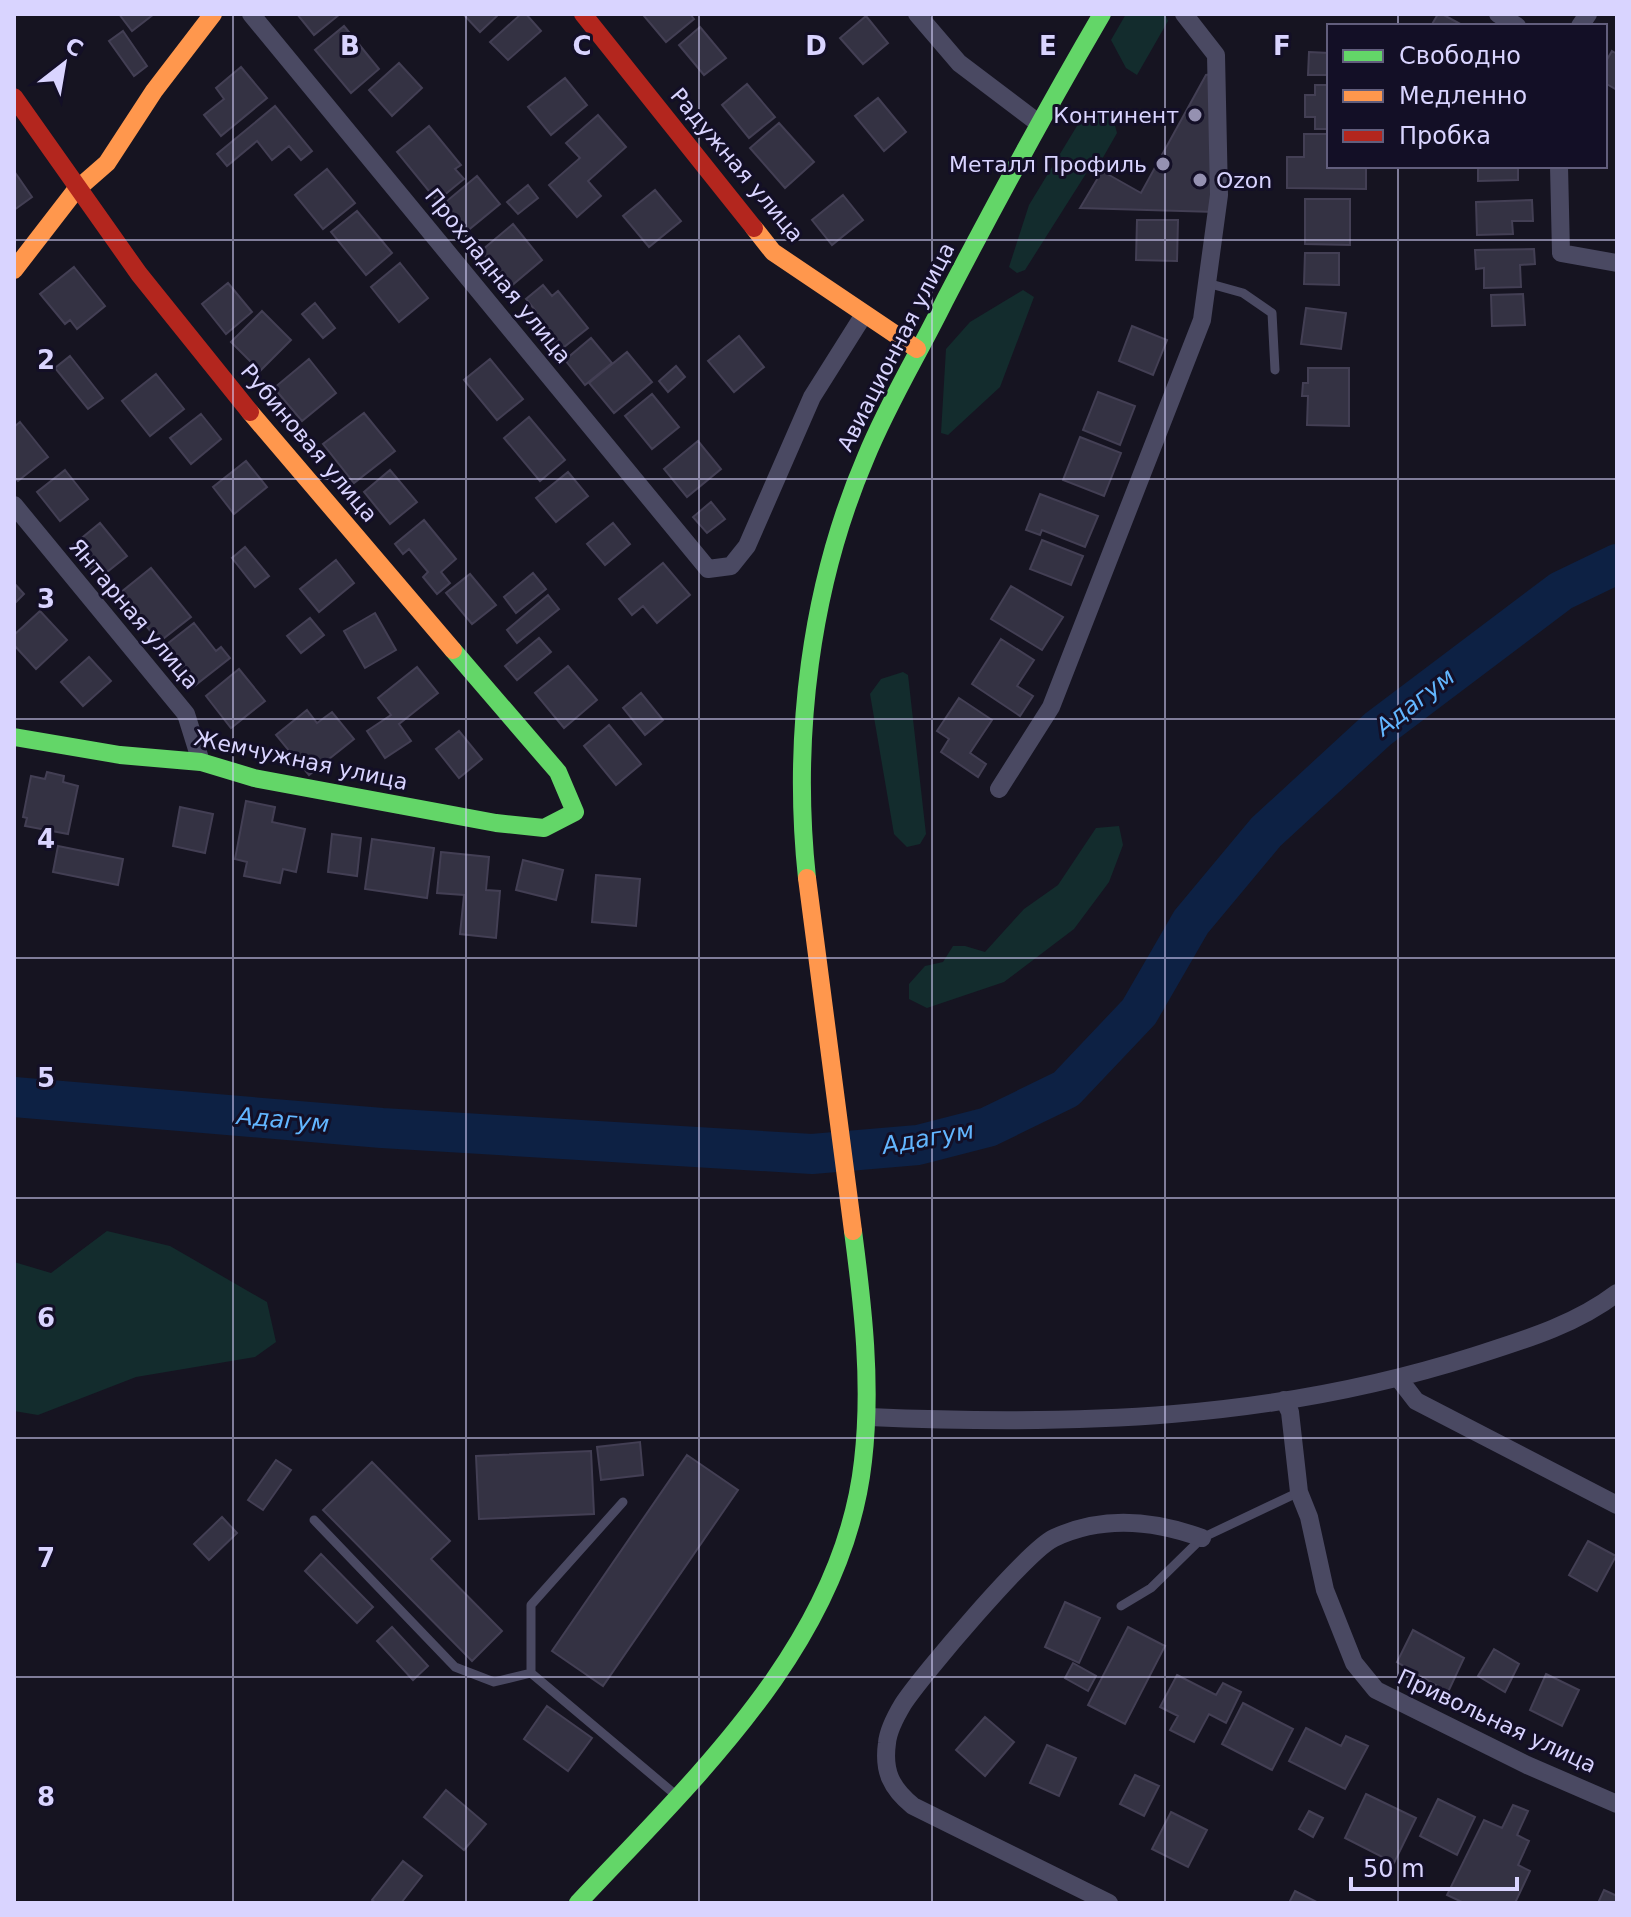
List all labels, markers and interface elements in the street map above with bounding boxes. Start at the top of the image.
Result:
north arrow [24,24,104,104]
legend [1327,24,1607,168]
text: B [340,31,360,61]
text: C [572,31,592,61]
text: D [805,31,827,61]
text: E [1039,31,1057,61]
text: F [1273,31,1291,61]
text: С [61,32,87,62]
text: Свободно [1399,42,1521,70]
text: Медленно [1399,82,1527,110]
street label: Радужная улица [665,83,809,247]
place label: Континент [1053,103,1179,128]
marker: Континент [1186,106,1204,124]
text: Пробка [1399,122,1491,150]
place label: Металл Профиль [949,152,1147,177]
marker: Металл Профиль [1154,155,1172,173]
place label: Ozon [1216,168,1272,193]
marker: Ozon [1191,171,1209,189]
street label: Прохладная улица [420,184,576,368]
street label: Авиационная улица [832,238,960,456]
text: 2 [37,345,55,375]
street label: Рубиновая улица [236,359,382,527]
street label: Янтарная улица [64,534,204,694]
text: 3 [37,584,55,614]
water label: Адагум [1368,662,1460,743]
street label: Жемчужная улица [192,725,410,795]
text: 4 [37,824,55,854]
text: 5 [37,1063,55,1093]
water label: Адагум [234,1102,330,1138]
water label: Адагум [878,1116,976,1160]
text: 6 [37,1303,55,1333]
text: 7 [37,1543,55,1573]
street label: Привольная улица [1394,1664,1600,1778]
text: 8 [37,1782,55,1812]
scale bar [1351,1841,1517,1891]
text: 50 m [1363,1855,1425,1883]

